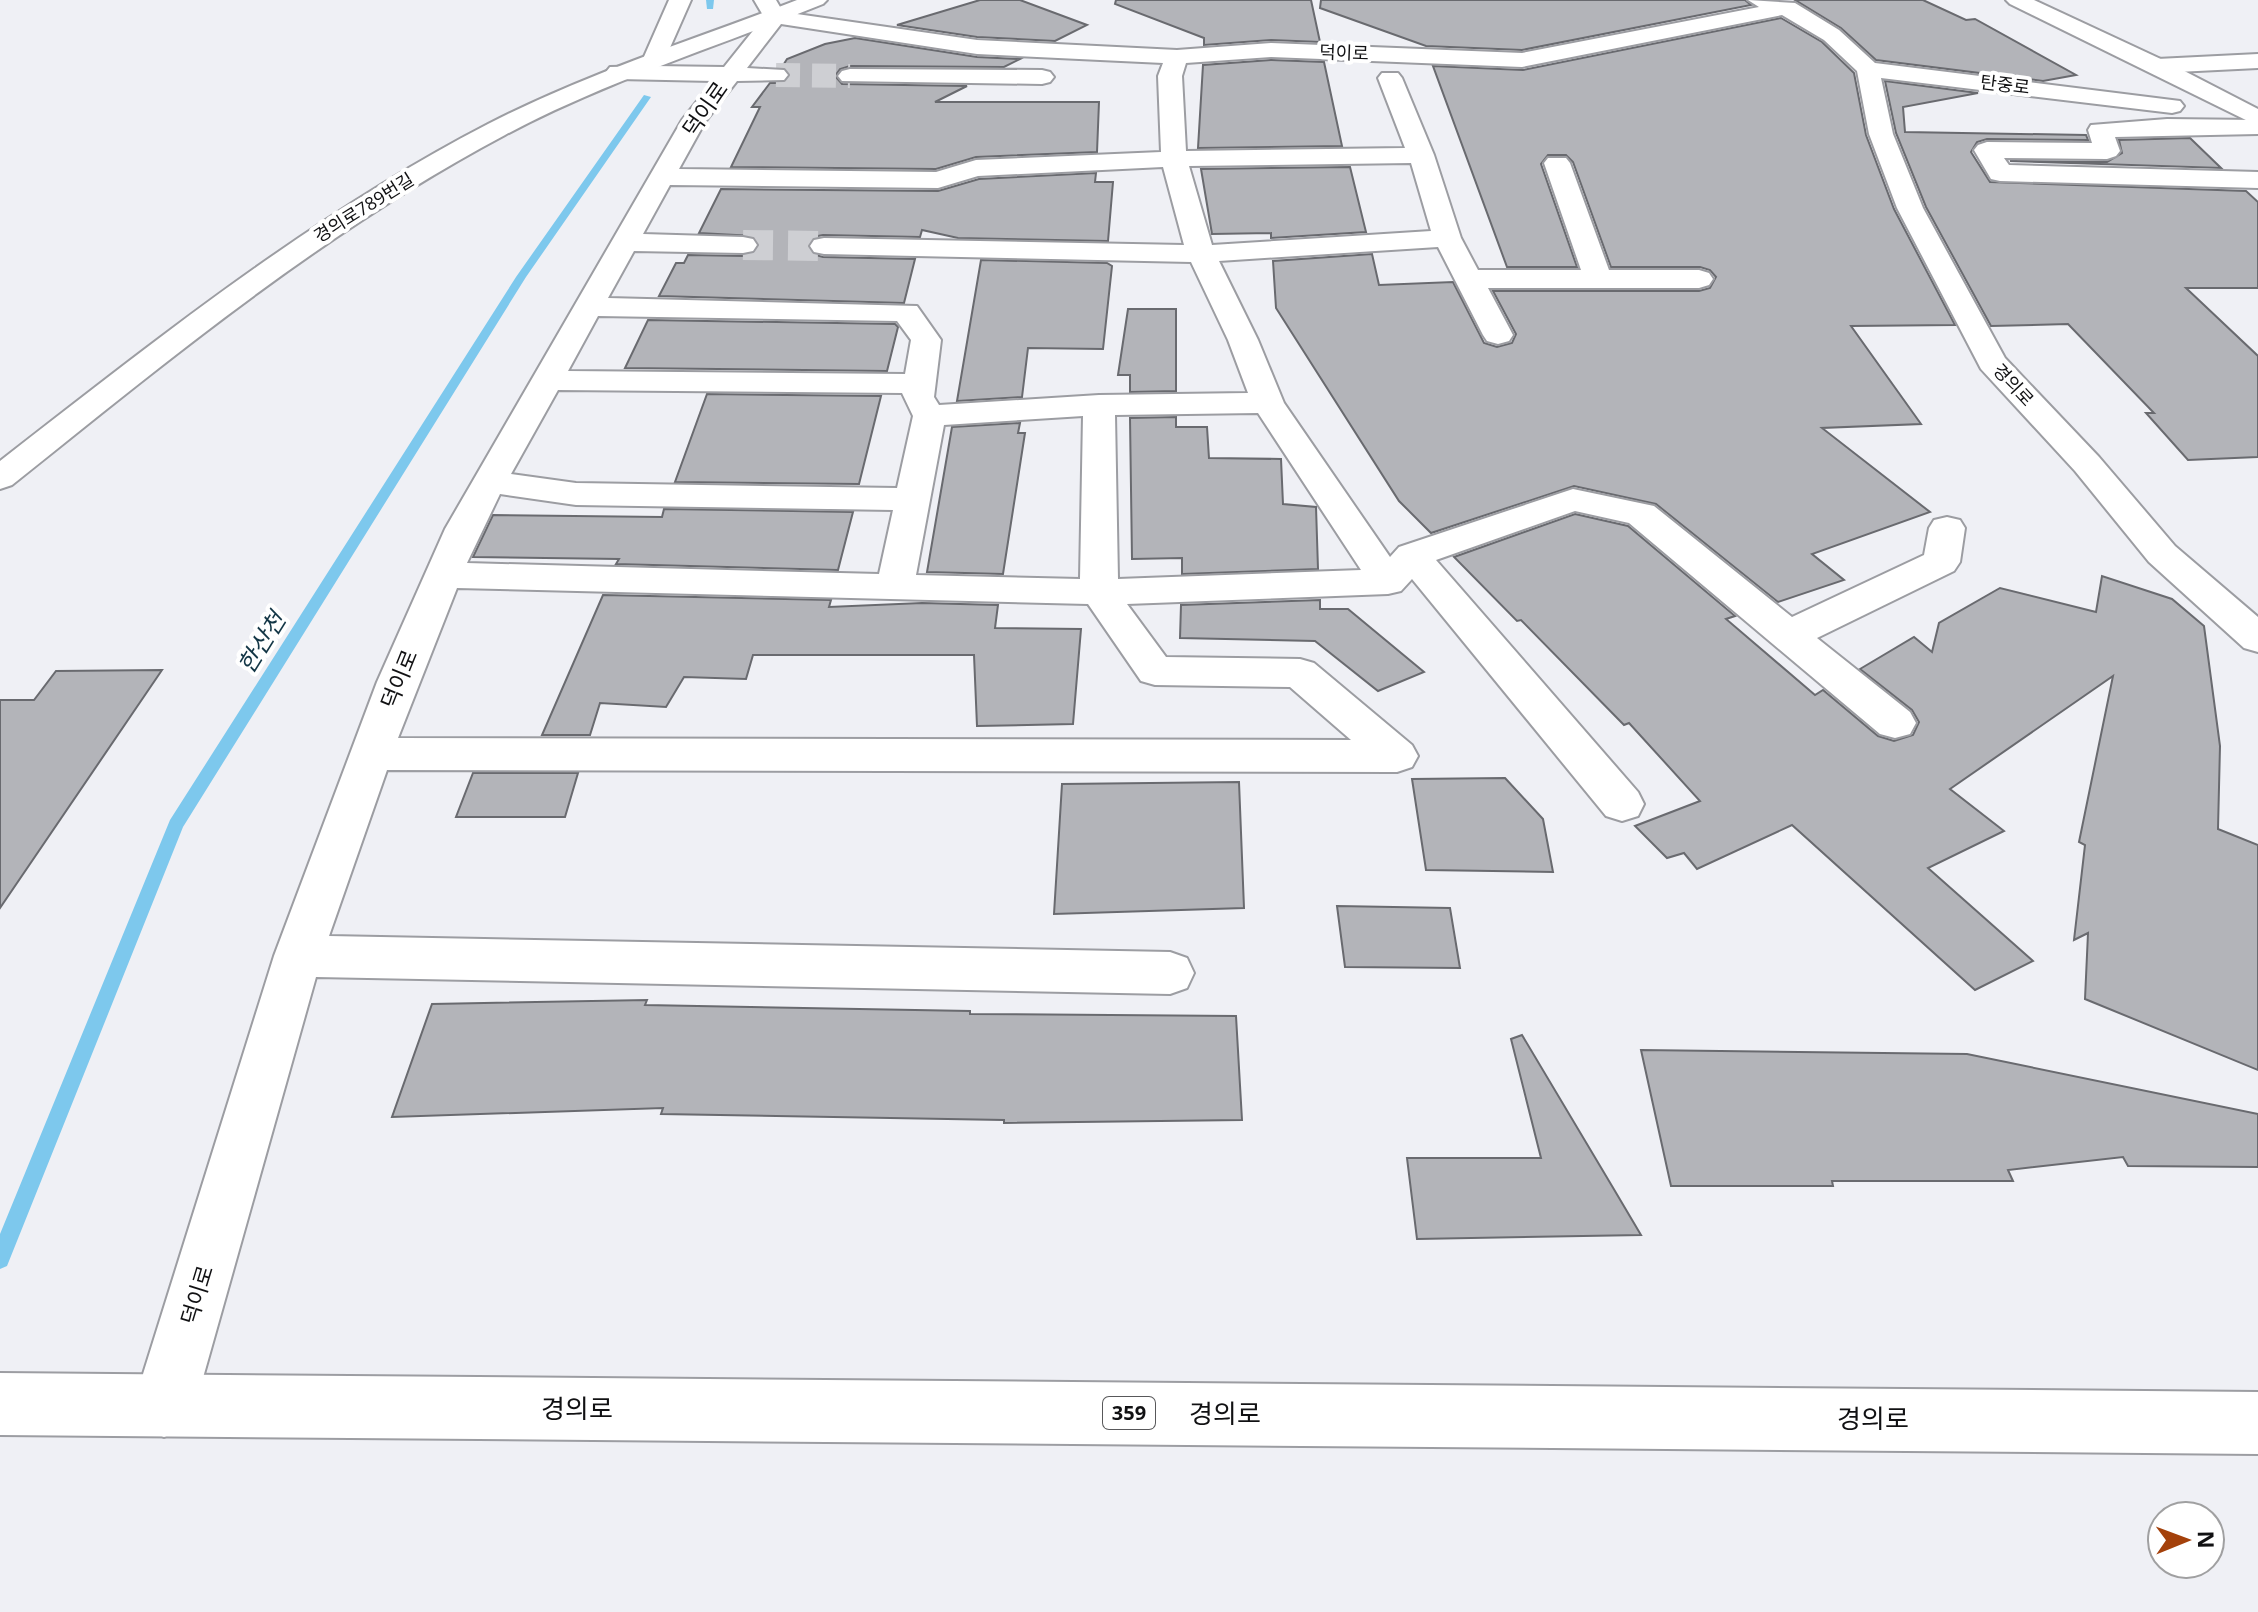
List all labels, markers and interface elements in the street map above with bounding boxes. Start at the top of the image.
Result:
street label: 덕이로 [1319,39,1369,65]
street label: 탄중로 [1979,69,2031,99]
street label: 덕이로 [674,75,734,142]
street label: 경의로789번길 [309,167,418,247]
street label: 경의로 [1988,358,2039,411]
water label: 한산천 [229,603,294,679]
street label: 덕이로 [373,645,423,712]
street label: 덕이로 [173,1261,219,1328]
street label: 경의로 [541,1390,613,1426]
street label: 경의로 [1189,1395,1261,1431]
road number: 359 [1103,1397,1155,1429]
street label: 경의로 [1837,1400,1909,1436]
north arrow [2146,1500,2226,1580]
text: N [2192,1530,2222,1549]

